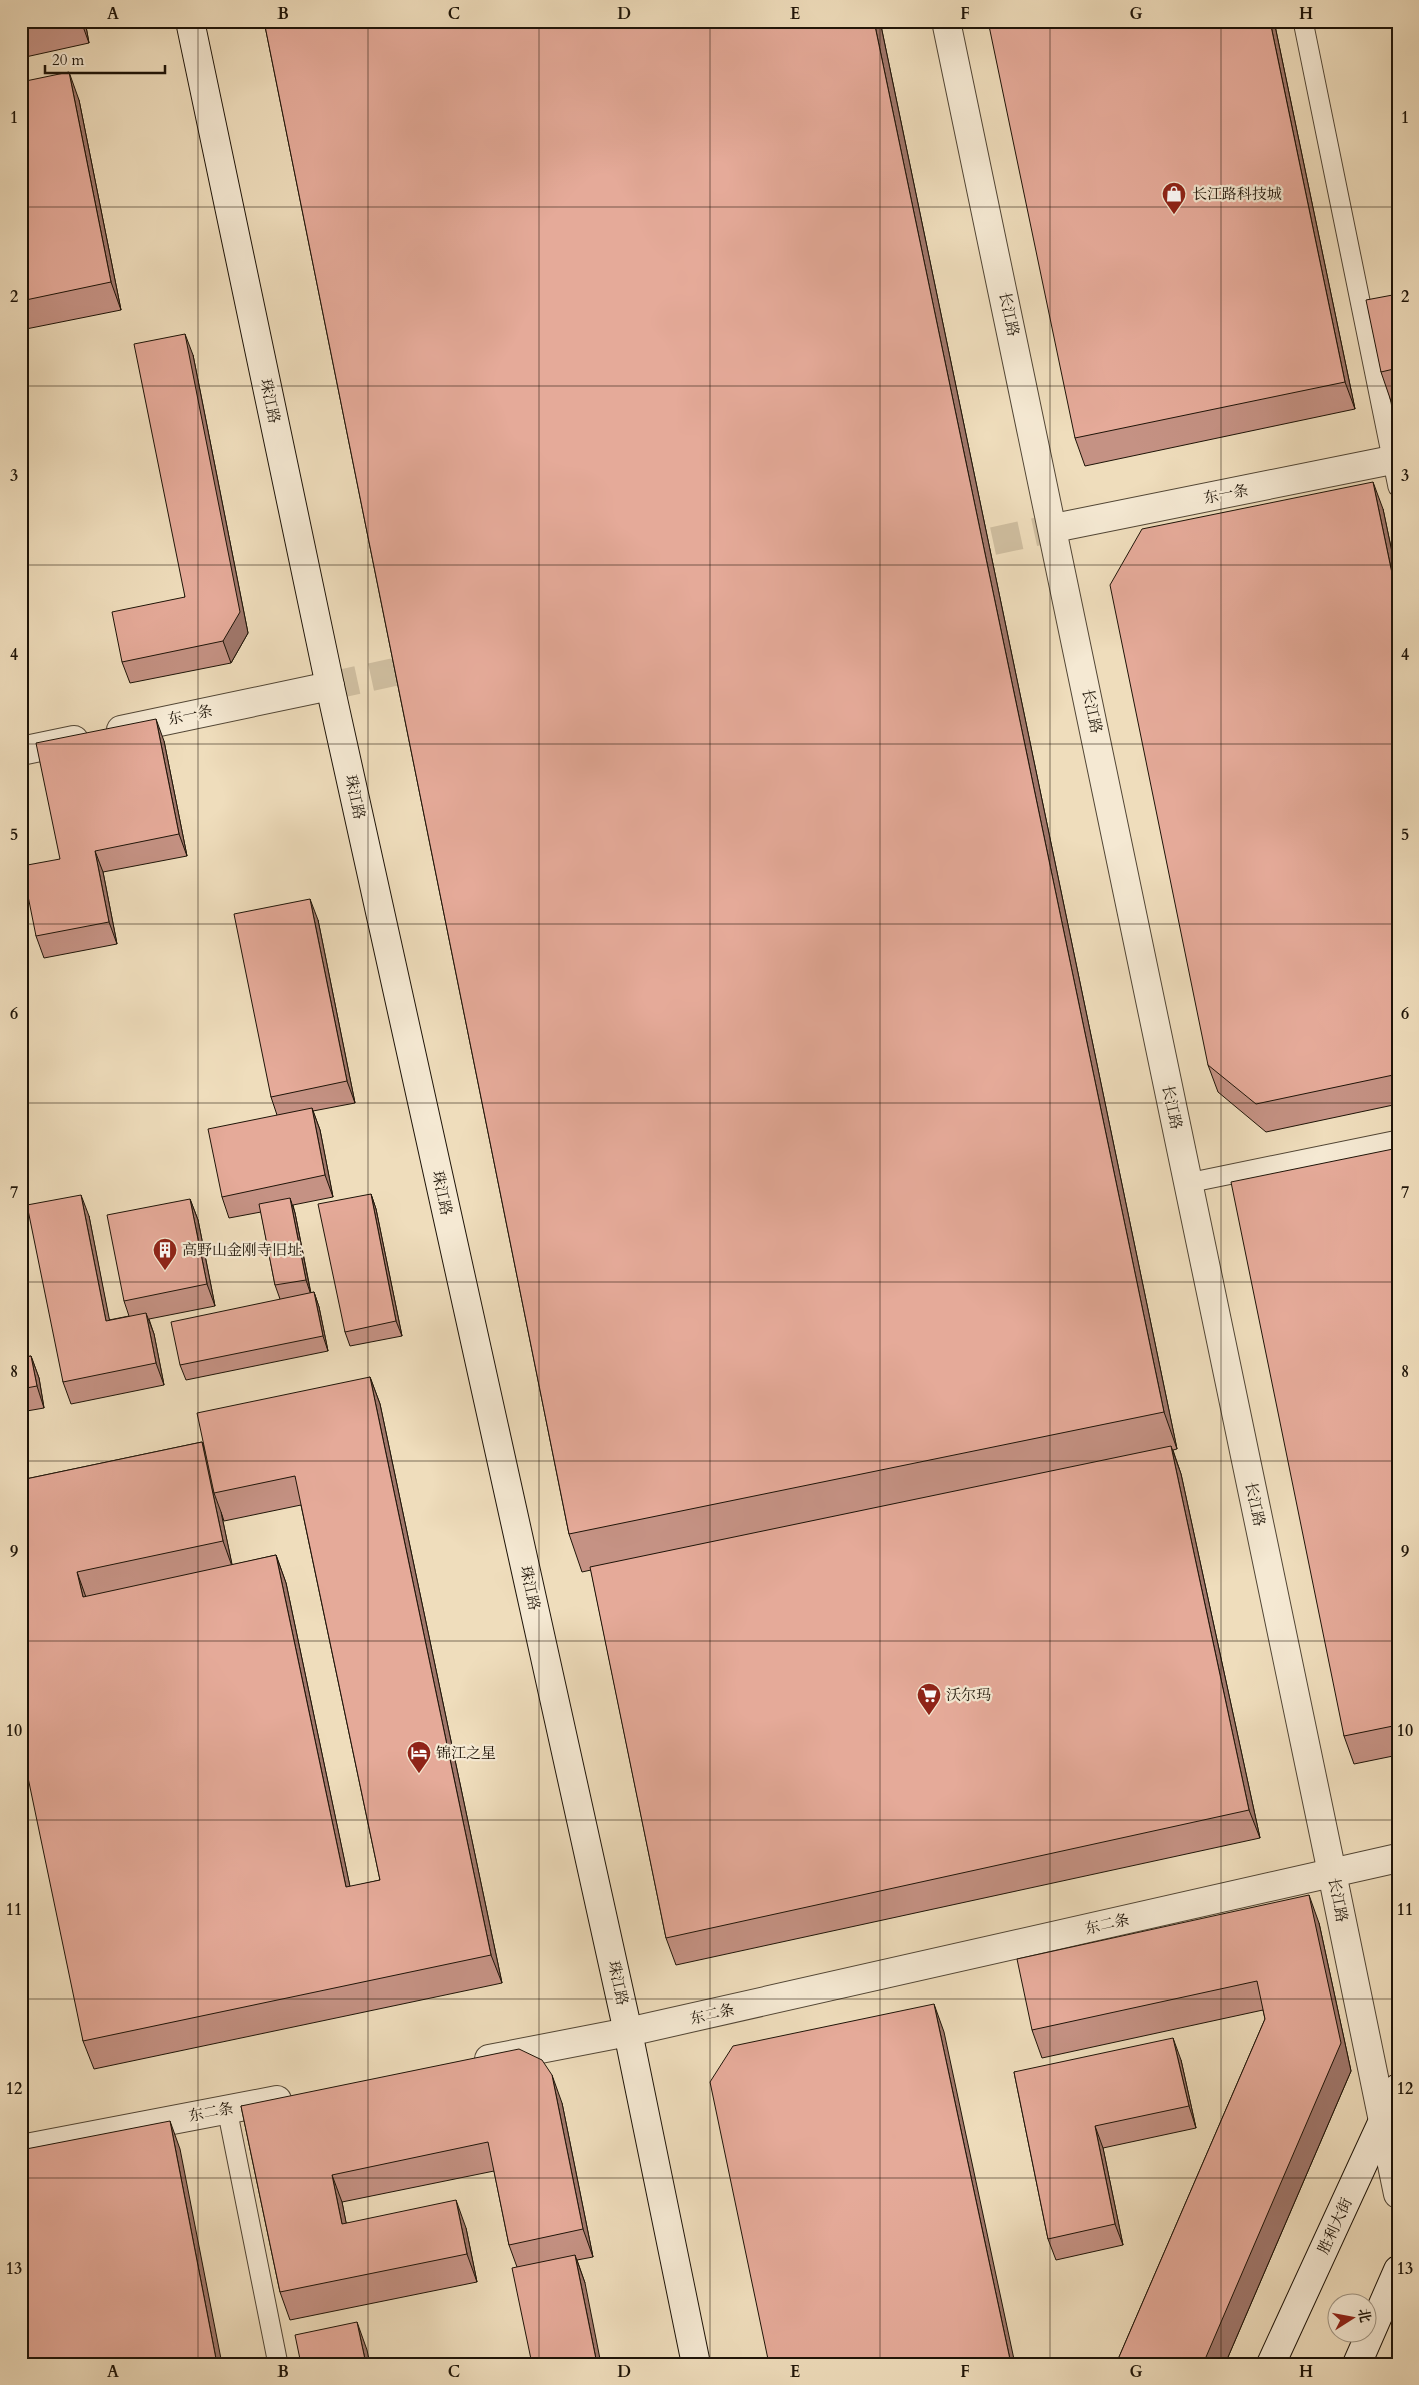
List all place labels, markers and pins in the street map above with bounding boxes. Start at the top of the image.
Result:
shop icon: 长江路科技城 [1161,181,1187,215]
place label: 长江路科技城 [1192,184,1282,204]
building icon: 高野山金刚寺旧址 [152,1237,178,1271]
place label: 高野山金刚寺旧址 [182,1240,302,1260]
supermarket icon: 沃尔玛 [916,1682,942,1716]
place label: 沃尔玛 [946,1685,991,1705]
hotel icon: 锦江之星 [406,1740,432,1774]
place label: 锦江之星 [436,1743,496,1763]

